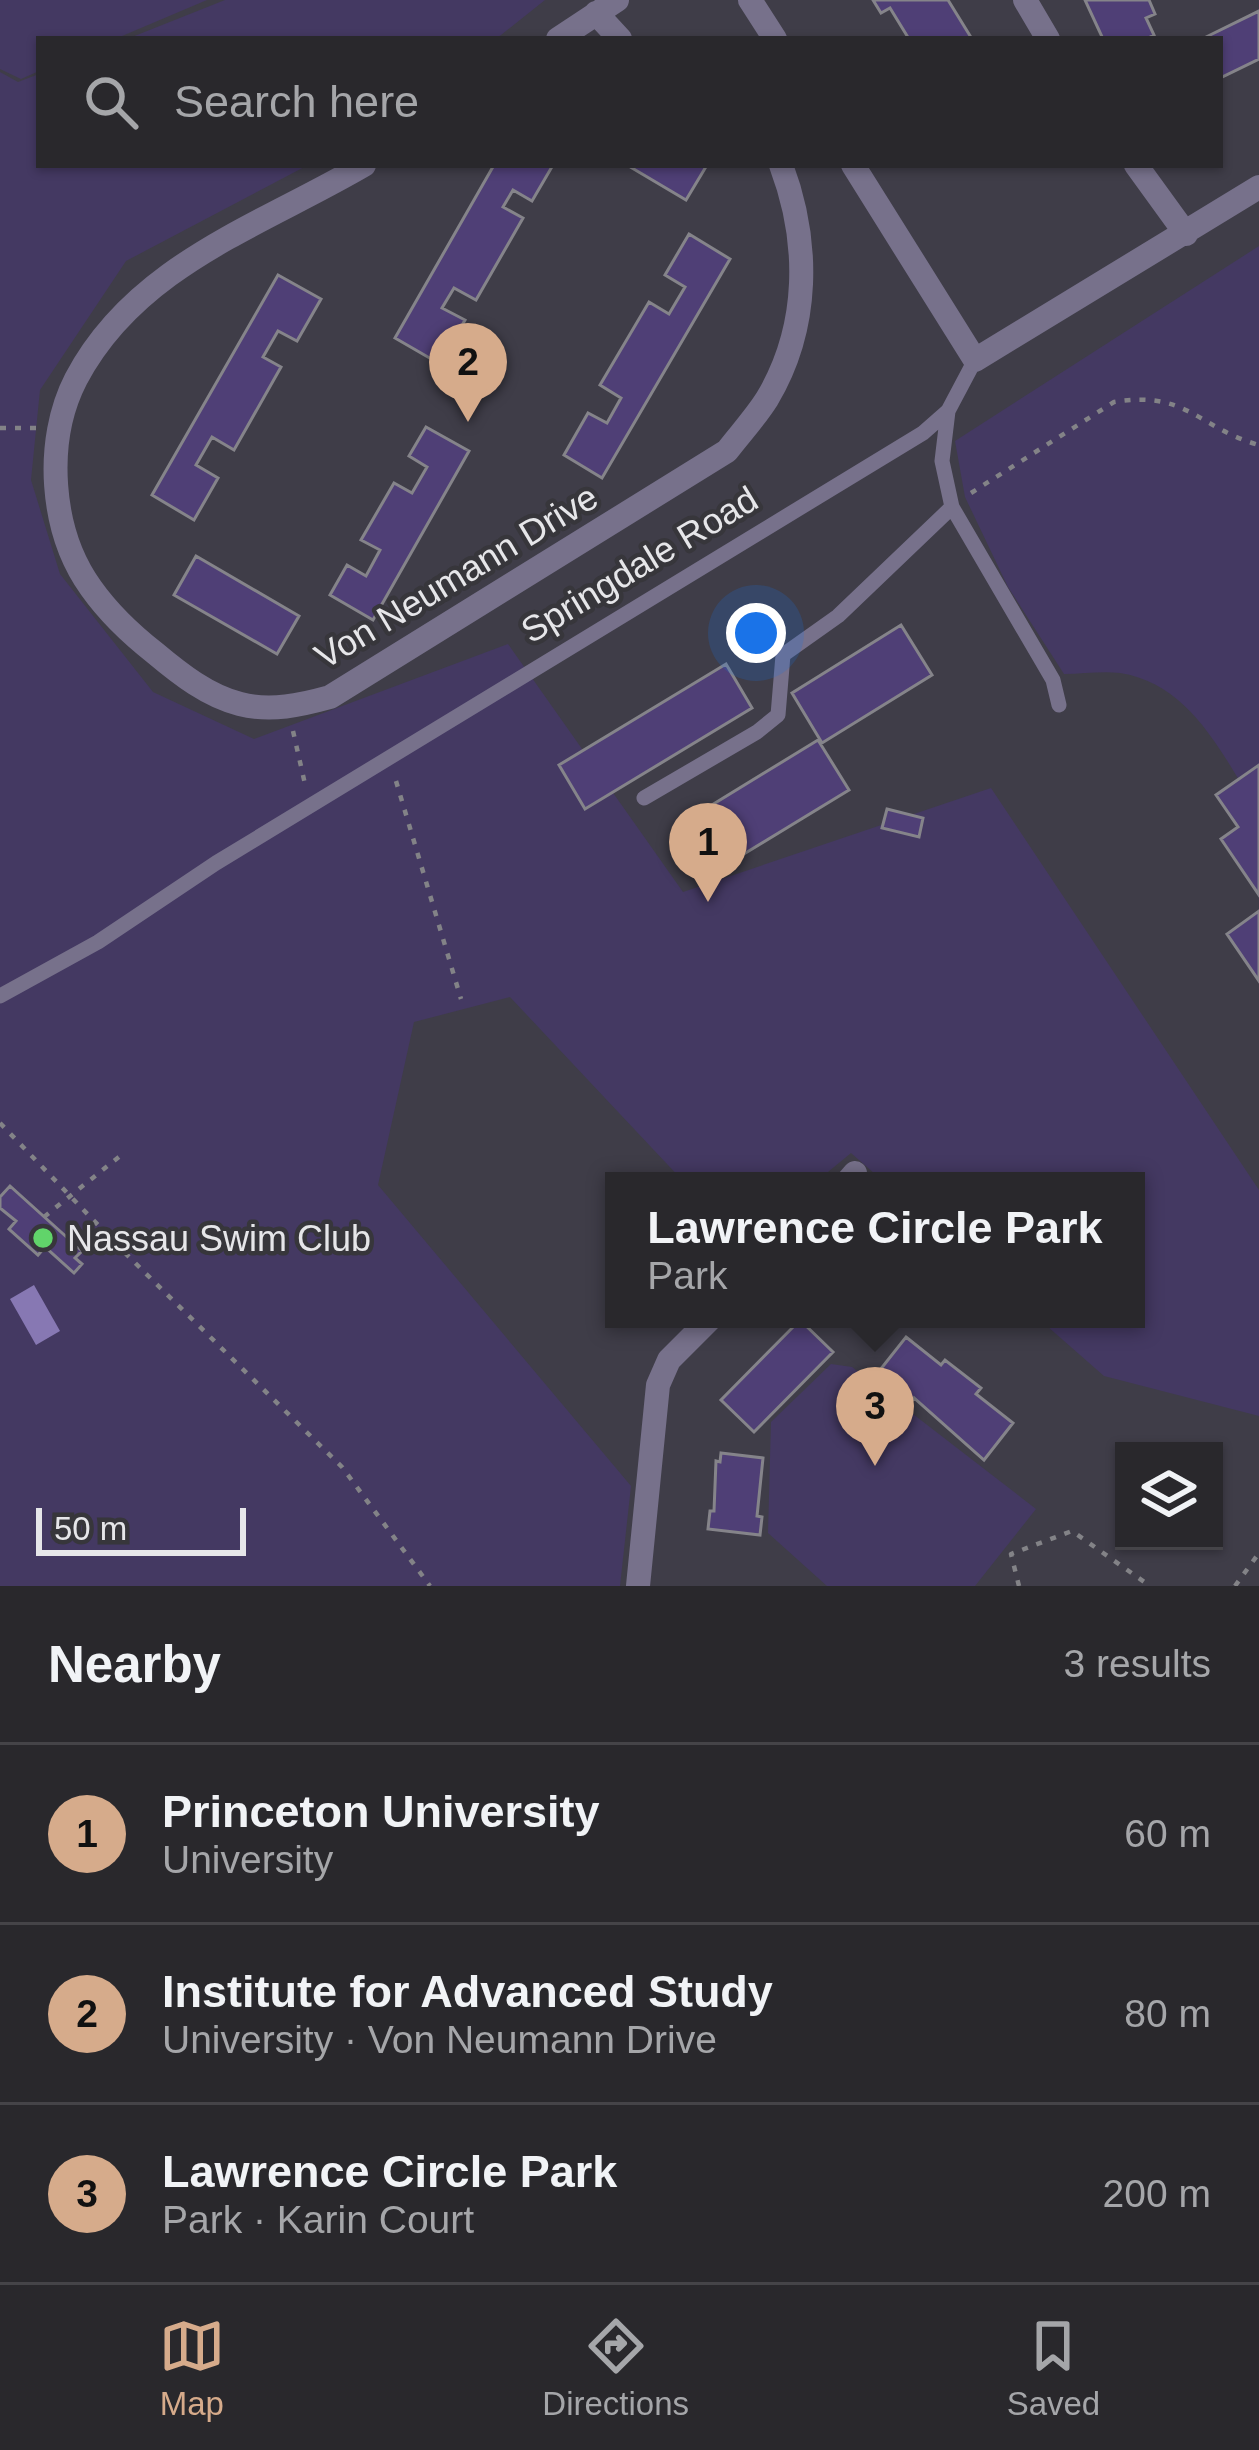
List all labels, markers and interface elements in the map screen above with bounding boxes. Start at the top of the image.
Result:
search box [36,36,1223,168]
icon: search [78,69,144,135]
text: Search here [174,76,419,127]
pin: 2 [429,323,507,422]
street label: Von Neumann Drive [308,476,605,677]
street label: Springdale Road [514,478,765,651]
your location [726,603,786,663]
pin: 1 [669,803,747,902]
popup [605,1172,1145,1328]
text: Lawrence Circle Park [647,1202,1103,1253]
place label: Nassau Swim Club [67,1218,371,1259]
marker: Nassau Swim Club [30,1225,56,1251]
text: Park [647,1254,728,1297]
pin: 3 [836,1367,914,1466]
map controls [1115,1442,1223,1550]
button: layers [1115,1442,1223,1550]
scale bar [36,1502,246,1555]
text: 50 m [54,1510,127,1547]
text: Nearby [48,1636,221,1693]
text: 3 results [1064,1642,1211,1685]
text: Princeton University [162,1786,600,1837]
text: 1 [76,1812,98,1855]
text: 60 m [1124,1812,1211,1855]
text: University [162,1838,333,1881]
text: Institute for Advanced Study [162,1966,773,2017]
text: 2 [76,1992,98,2035]
text: 80 m [1124,1992,1211,2035]
text: University · Von Neumann Drive [162,2018,717,2061]
text: Lawrence Circle Park [162,2146,617,2197]
text: 3 [76,2172,98,2215]
text: 200 m [1103,2172,1211,2215]
text: Park · Karin Court [162,2198,474,2241]
tab: Map [159,2313,225,2423]
tab: Directions [542,2313,689,2423]
tab: Saved [1007,2313,1100,2423]

